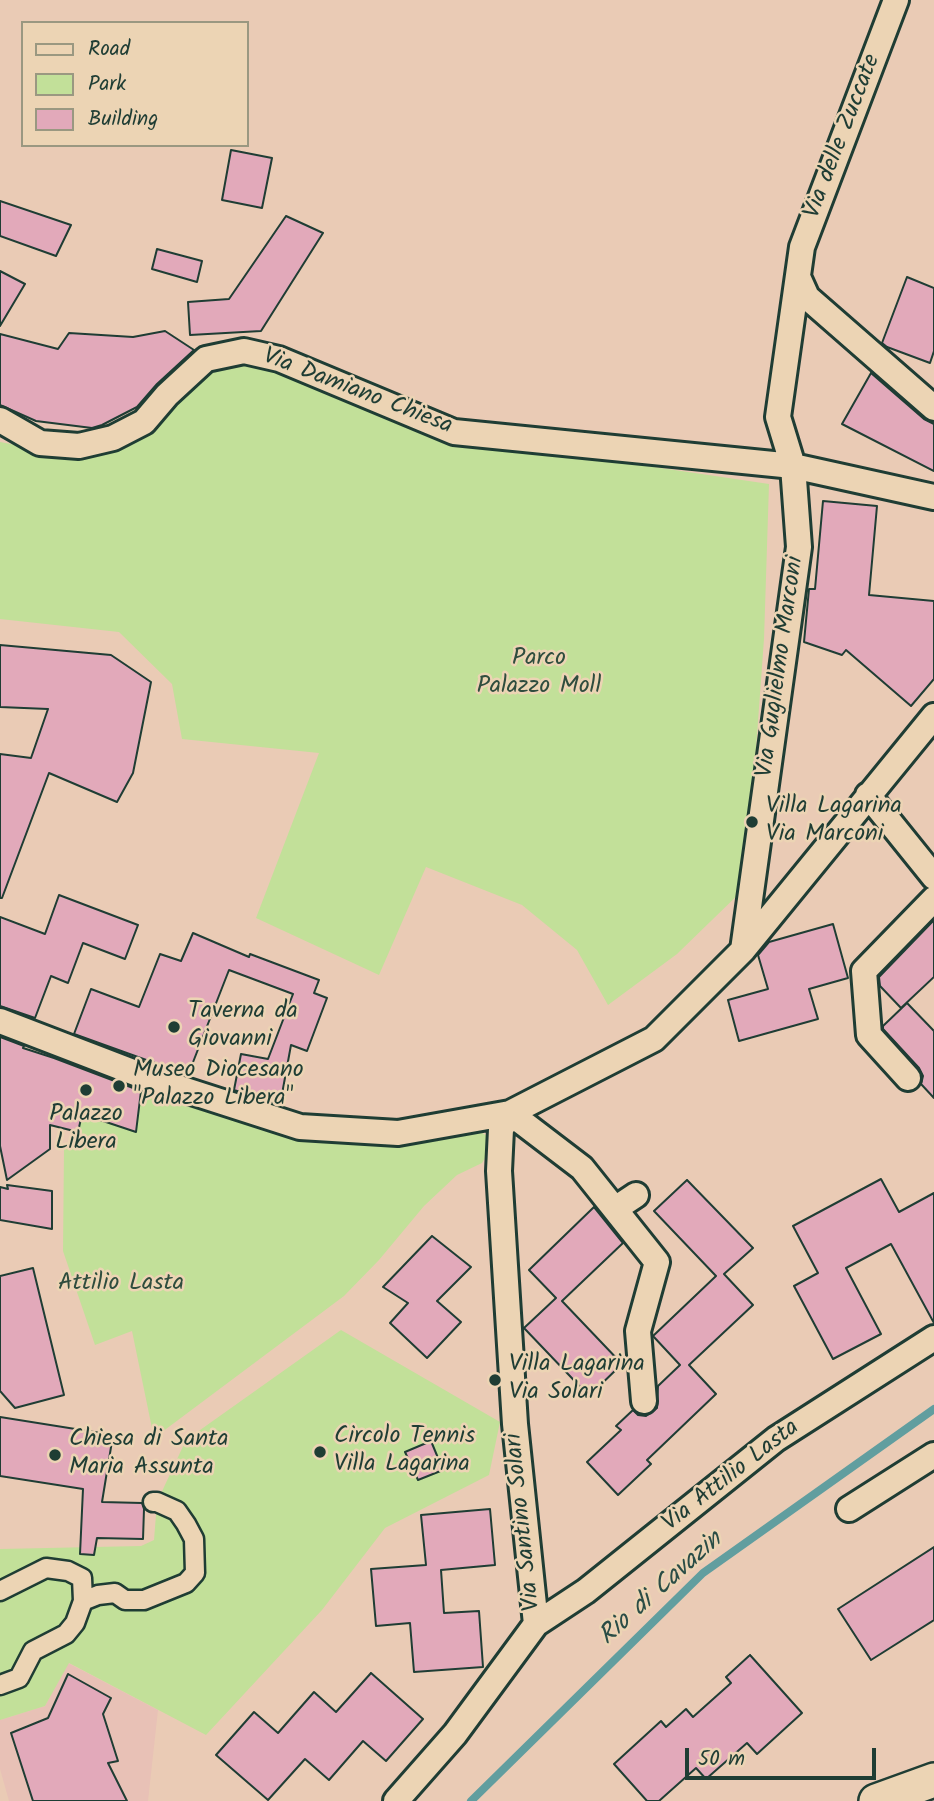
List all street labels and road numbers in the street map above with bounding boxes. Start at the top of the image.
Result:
street label: Via delle Zuccate [799,51,889,223]
street label: Via Damiano Chiesa [258,344,456,442]
street label: Via Guglielmo Marconi [752,555,812,779]
street label: Via Attilio Lasta [658,1415,806,1539]
street label: Via Santino Solari [501,1432,549,1612]

